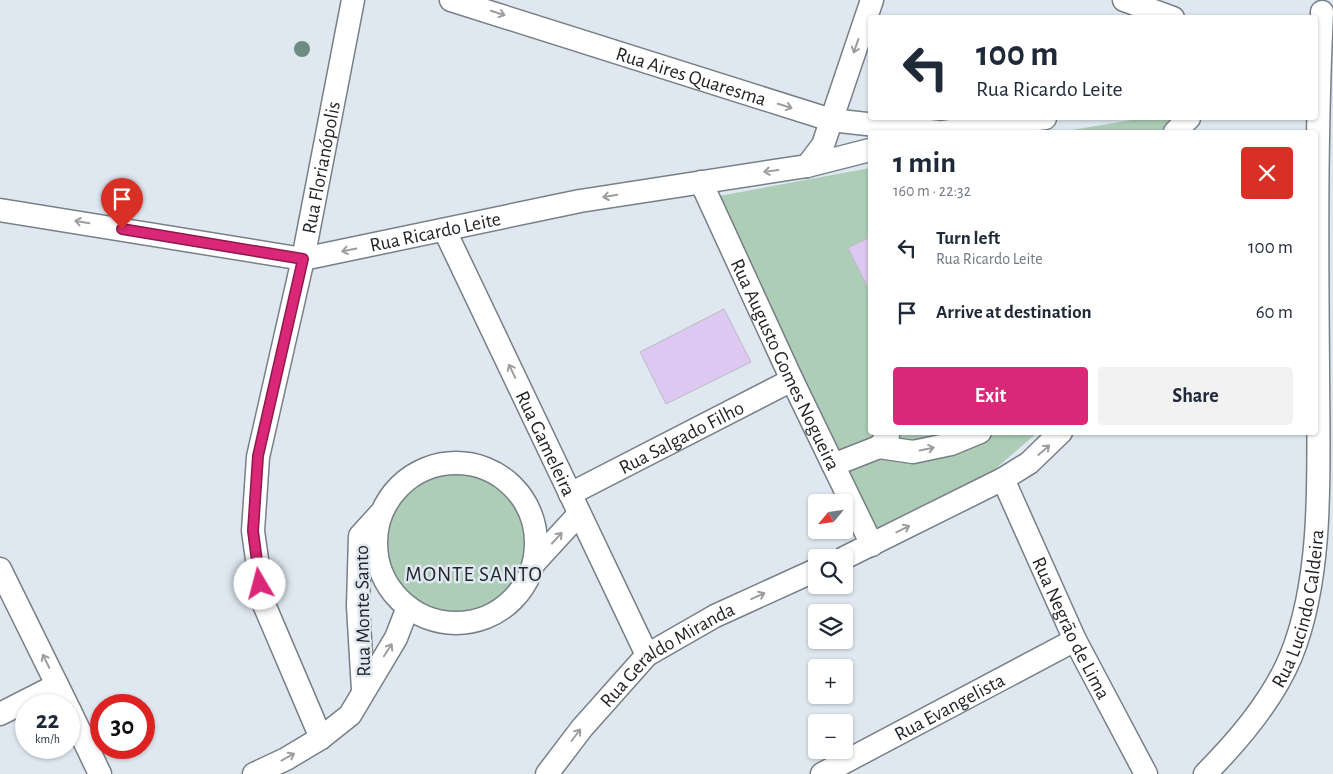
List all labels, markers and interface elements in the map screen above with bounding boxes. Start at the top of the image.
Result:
one-way arrow [489,9,505,18]
icon: left [893,35,958,100]
text: 100 m [976,37,1059,72]
one-way arrow [851,38,860,53]
street label: Rua Aires Quaresma [613,44,769,110]
text: Rua Ricardo Leite [976,78,1123,100]
street label: Rua Florianópolis [299,100,344,236]
one-way arrow [777,101,793,111]
button: close [1241,147,1293,199]
text: 1 min [893,148,956,178]
one-way arrow [763,167,779,177]
pin [101,178,143,229]
text: 160 m · 22:32 [893,183,971,199]
icon: arrive [108,185,136,213]
one-way arrow [603,192,619,202]
street label: Rua Ricardo Leite [368,209,503,256]
one-way arrow [75,217,91,227]
text: Turn left [936,229,1000,248]
icon: left [893,234,921,262]
text: 100 m [1248,238,1293,257]
one-way arrow [341,246,357,256]
text: Rua Ricardo Leite [936,251,1043,267]
street label: Rua Augusto Gomes Nogueira [727,256,843,474]
icon: arrive [893,299,921,327]
text: Arrive at destination [936,303,1092,322]
text: 60 m [1256,303,1293,322]
one-way arrow [507,364,516,379]
button: Exit [893,367,1088,425]
button: Share [1098,367,1293,425]
street label: Rua Gameleira [512,388,579,499]
street label: Rua Salgado Filho [616,397,747,478]
one-way arrow [919,444,935,453]
one-way arrow [1038,444,1051,455]
north arrow [808,494,852,539]
map controls [808,494,853,759]
one-way arrow [896,524,911,534]
street label: Rua Lucindo Caldeira [1268,529,1327,691]
one-way arrow [551,532,563,545]
street label: Rua Monte Santo [352,545,374,677]
button: search [808,549,853,594]
street label: Rua Negrão de Lima [1028,554,1114,703]
position arrow [233,557,285,609]
district label: MONTE SANTO [405,564,543,585]
one-way arrow [750,591,765,601]
street label: Rua Geraldo Miranda [597,599,738,711]
button: layers [808,604,853,649]
one-way arrow [383,643,394,657]
one-way arrow [40,654,50,669]
button: + [808,659,853,704]
street label: Rua Evangelista [891,670,1008,745]
speed limit sign: 30 [90,694,155,759]
text: 22 [36,708,59,733]
button: − [808,714,853,759]
one-way arrow [571,729,582,742]
text: km/h [35,733,60,745]
one-way arrow [280,752,295,761]

